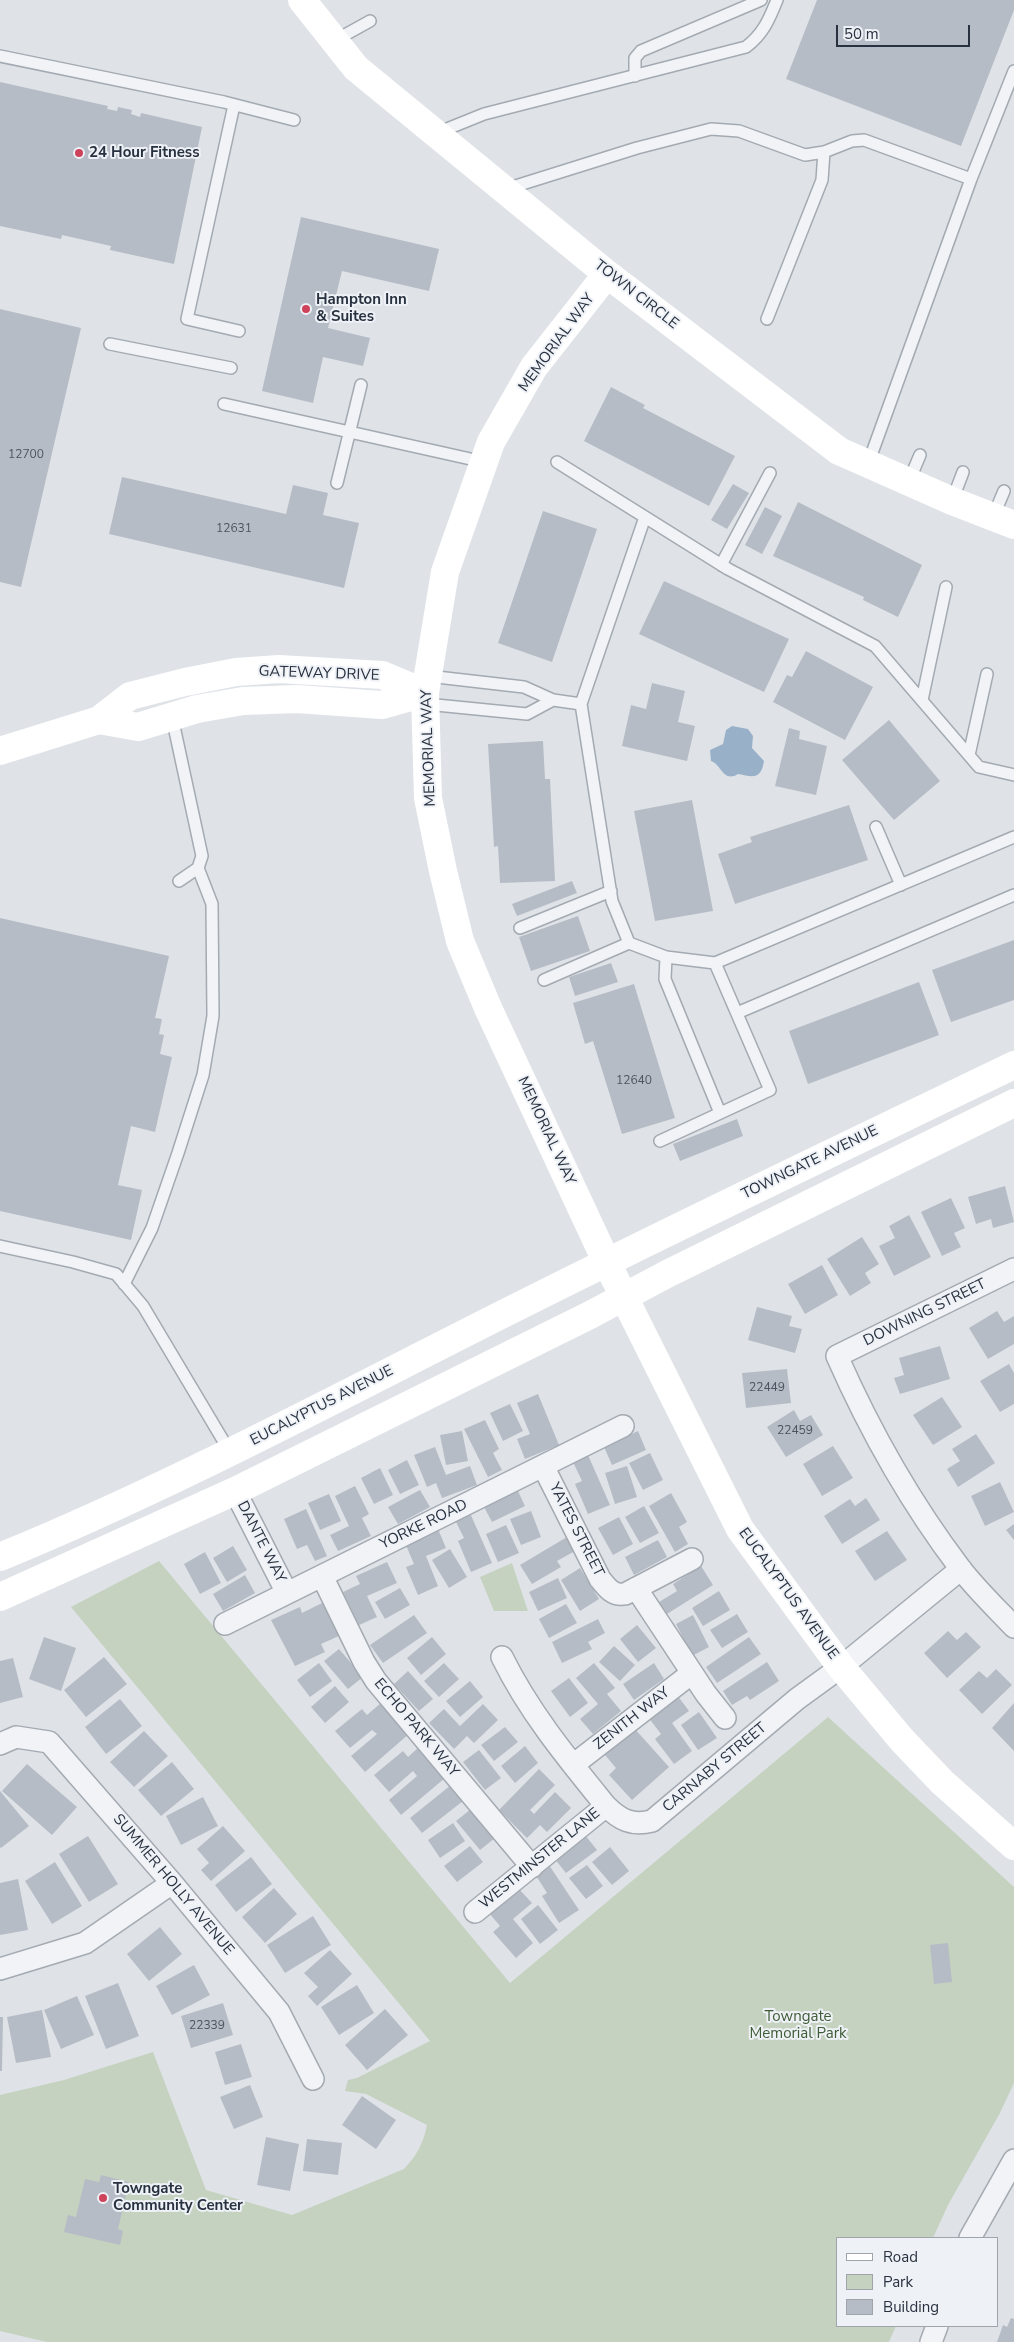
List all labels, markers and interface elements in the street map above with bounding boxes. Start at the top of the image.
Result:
scale bar [839,15,973,47]
text: 50 m [844,24,879,44]
place label: 24 Hour Fitness [89,144,199,162]
marker: 24 Hour Fitness [73,147,85,159]
street label: TOWN CIRCLE [590,257,682,333]
street label: MEMORIAL WAY [515,290,599,396]
place label: Hampton Inn & Suites [316,291,407,326]
marker: Hampton Inn & Suites [300,303,312,315]
house number: 12700 [8,448,44,462]
house number: 12631 [216,522,252,536]
street label: GATEWAY DRIVE [258,663,380,685]
street label: MEMORIAL WAY [418,689,440,807]
street label: MEMORIAL WAY [513,1074,579,1188]
house number: 12640 [616,1074,652,1088]
street label: TOWNGATE AVENUE [739,1122,881,1204]
street label: DOWNING STREET [861,1276,989,1350]
street label: EUCALYPTUS AVENUE [247,1362,397,1450]
house number: 22449 [749,1381,785,1395]
house number: 22459 [777,1424,813,1438]
street label: YATES STREET [545,1480,607,1580]
street label: YORKE ROAD [377,1496,471,1554]
street label: DANTE WAY [233,1498,289,1586]
street label: EUCALYPTUS AVENUE [734,1525,842,1663]
street label: ECHO PARK WAY [370,1675,462,1781]
street label: ZENITH WAY [590,1684,674,1754]
street label: CARNABY STREET [659,1719,771,1817]
street label: WESTMINSTER LANE [476,1805,604,1913]
street label: SUMMER HOLLY AVENUE [109,1811,237,1959]
park label: Towngate Memorial Park [749,2008,847,2043]
house number: 22339 [189,2019,225,2033]
place label: Towngate Community Center [113,2180,243,2215]
marker: Towngate Community Center [97,2192,109,2204]
legend [836,2237,999,2327]
text: Road [883,2247,918,2267]
text: Park [883,2272,913,2292]
text: Building [883,2297,939,2317]

